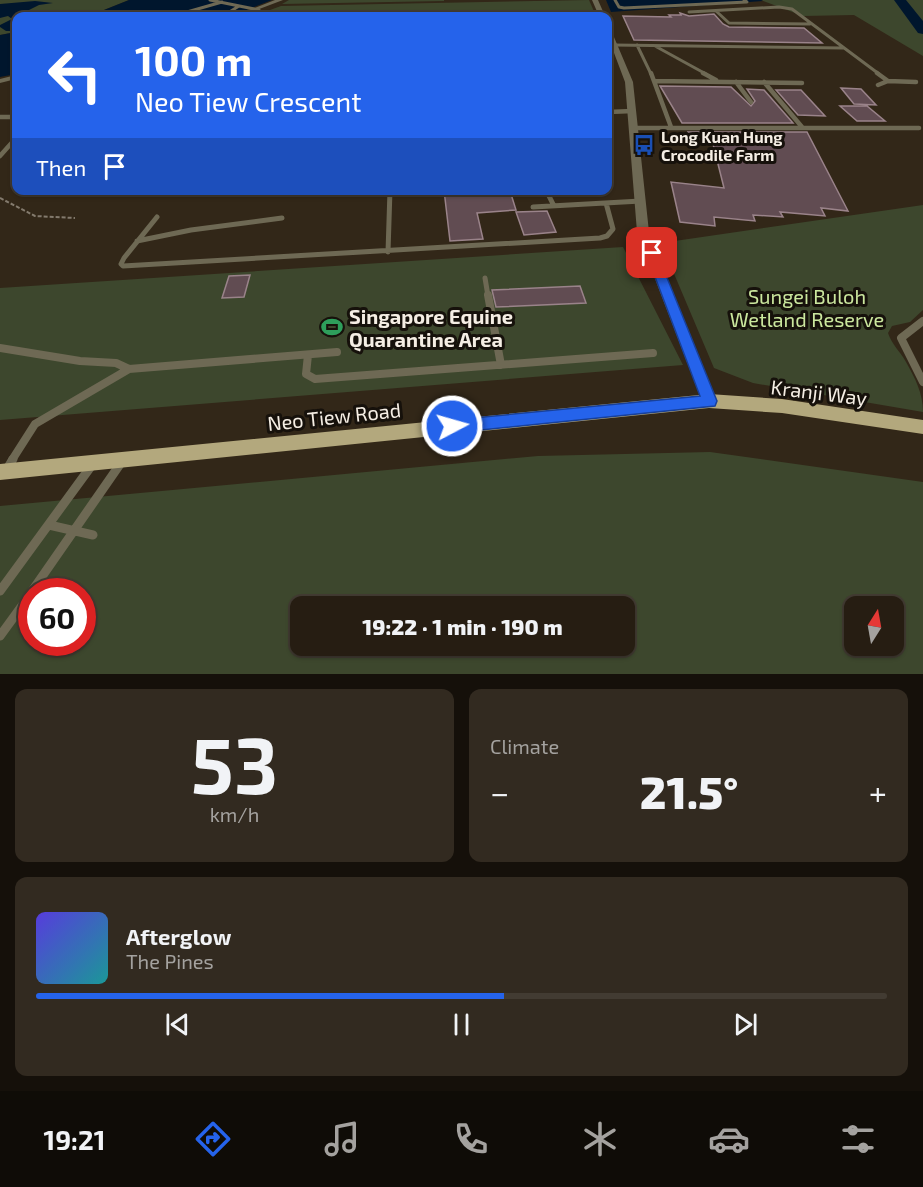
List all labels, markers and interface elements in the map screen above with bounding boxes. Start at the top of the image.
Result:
text: 100 m [135,34,252,84]
icon: left [36,36,114,114]
text: Neo Tiew Crescent [135,85,361,117]
place label: Long Kuan Hung Crocodile Farm [661,127,783,164]
bus stop icon: Long Kuan Hung Crocodile Farm [632,133,656,157]
icon: arrive [98,150,131,183]
text: Then [36,154,86,180]
pin [626,227,677,278]
icon: arrive [635,236,668,269]
park label: Sungei Buloh Wetland Reserve [730,284,884,331]
place label: Singapore Equine Quarantine Area [349,304,513,352]
sports icon: Singapore Equine Quarantine Area [320,315,344,339]
street label: Kranji Way [769,374,869,410]
position arrow [420,394,484,458]
street label: Neo Tiew Road [266,397,402,435]
speed limit sign: 60 [18,578,96,656]
north arrow [844,596,904,656]
map controls [844,596,904,656]
text: 19:22 · 1 min · 190 m [362,613,563,639]
text: 53 [191,716,278,810]
text: Climate [490,734,559,758]
text: 21.5° [640,764,738,818]
text: − [490,772,509,812]
text: + [869,772,887,812]
text: km/h [210,802,259,826]
text: Afterglow [126,923,231,949]
text: The Pines [126,949,214,973]
icon: previous [161,1008,194,1041]
icon: pause [445,1008,478,1041]
icon: next [729,1008,762,1041]
icon: directions [192,1118,234,1160]
icon: music [321,1118,363,1160]
icon: phone [450,1118,492,1160]
icon: climate [579,1118,621,1160]
icon: car [708,1118,750,1160]
icon: filters [837,1118,879,1160]
text: 19:21 [44,1123,105,1155]

